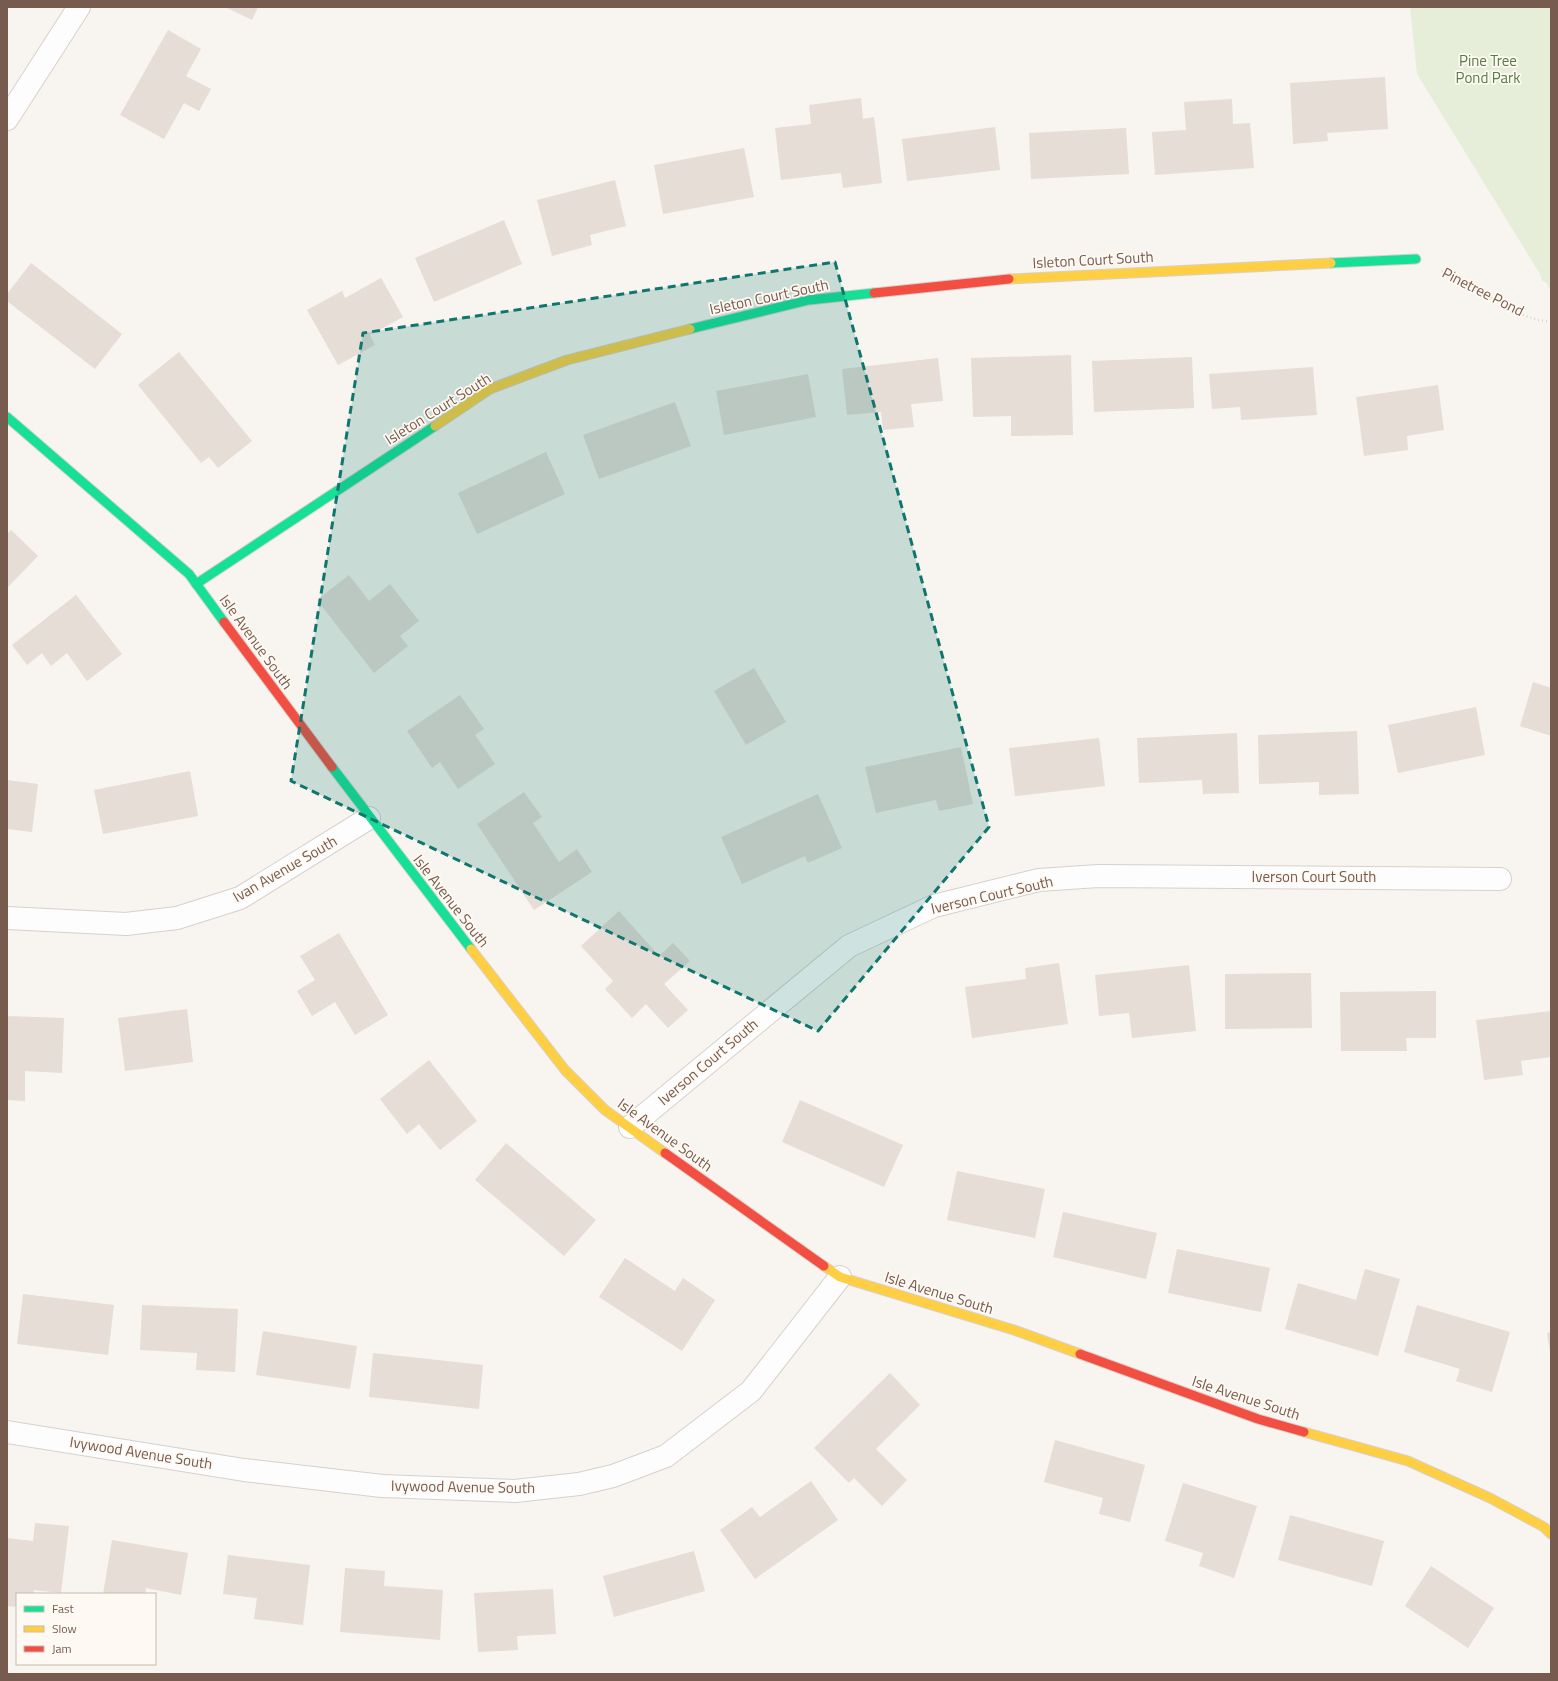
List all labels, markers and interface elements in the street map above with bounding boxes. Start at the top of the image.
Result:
park label: Pine Tree Pond Park [1456,49,1520,89]
street label: Isleton Court South [1032,245,1154,274]
street label: Pinetree Pond [1438,261,1528,322]
street label: Isleton Court South [707,273,831,320]
street label: Isleton Court South [380,367,495,450]
street label: Isle Avenue South [214,589,299,694]
street label: Ivan Avenue South [228,829,341,908]
street label: Isle Avenue South [408,849,495,952]
street label: Iverson Court South [1252,865,1376,888]
street label: Iverson Court South [929,869,1055,920]
street label: Iverson Court South [652,1013,763,1111]
street label: Isle Avenue South [613,1092,718,1177]
street label: Isle Avenue South [882,1265,996,1320]
street label: Isle Avenue South [1189,1369,1303,1426]
street label: Ivywood Avenue South [68,1430,214,1475]
street label: Ivywood Avenue South [391,1474,535,1499]
legend [16,1593,156,1665]
text: Fast [52,1599,75,1618]
text: Slow [52,1619,77,1638]
text: Jam [52,1639,72,1658]

